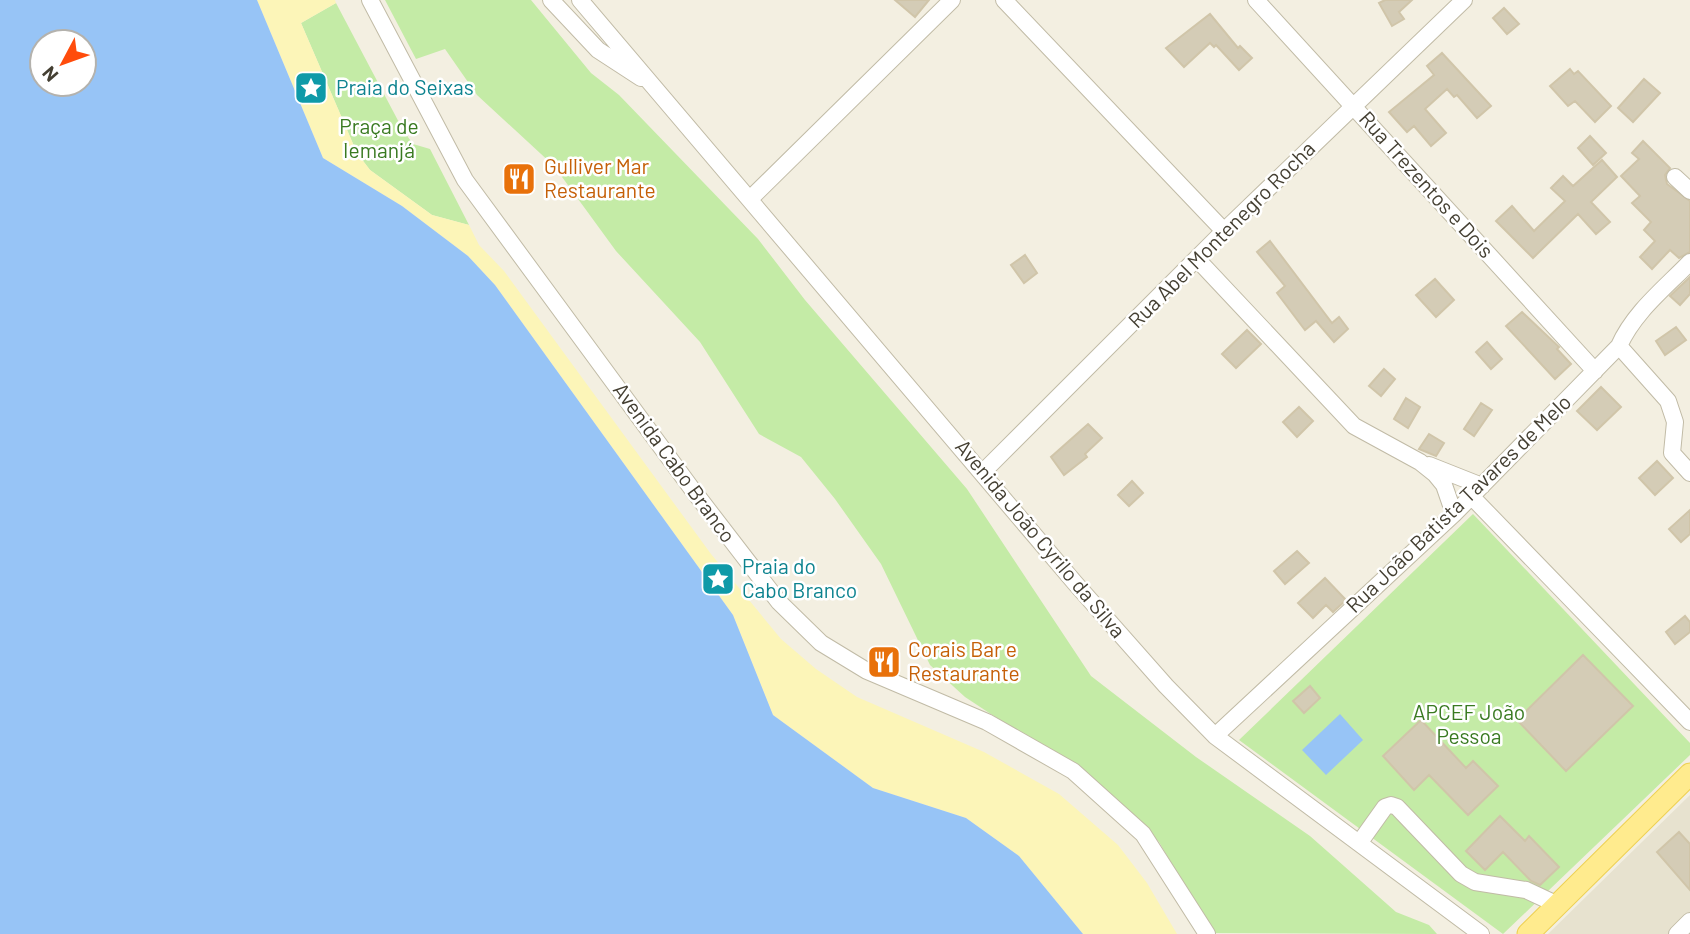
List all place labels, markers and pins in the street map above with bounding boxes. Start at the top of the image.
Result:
place icon: Praia do Seixas [292,69,330,107]
place label: Praia do Seixas [336,74,474,99]
place label: Gulliver Mar Restaurante [544,153,656,202]
restaurant icon: Gulliver Mar Restaurante [500,160,538,198]
place label: Praia do Cabo Branco [742,553,857,602]
place icon: Praia do Cabo Branco [699,560,737,598]
place label: Corais Bar e Restaurante [908,636,1020,685]
restaurant icon: Corais Bar e Restaurante [865,643,903,681]

